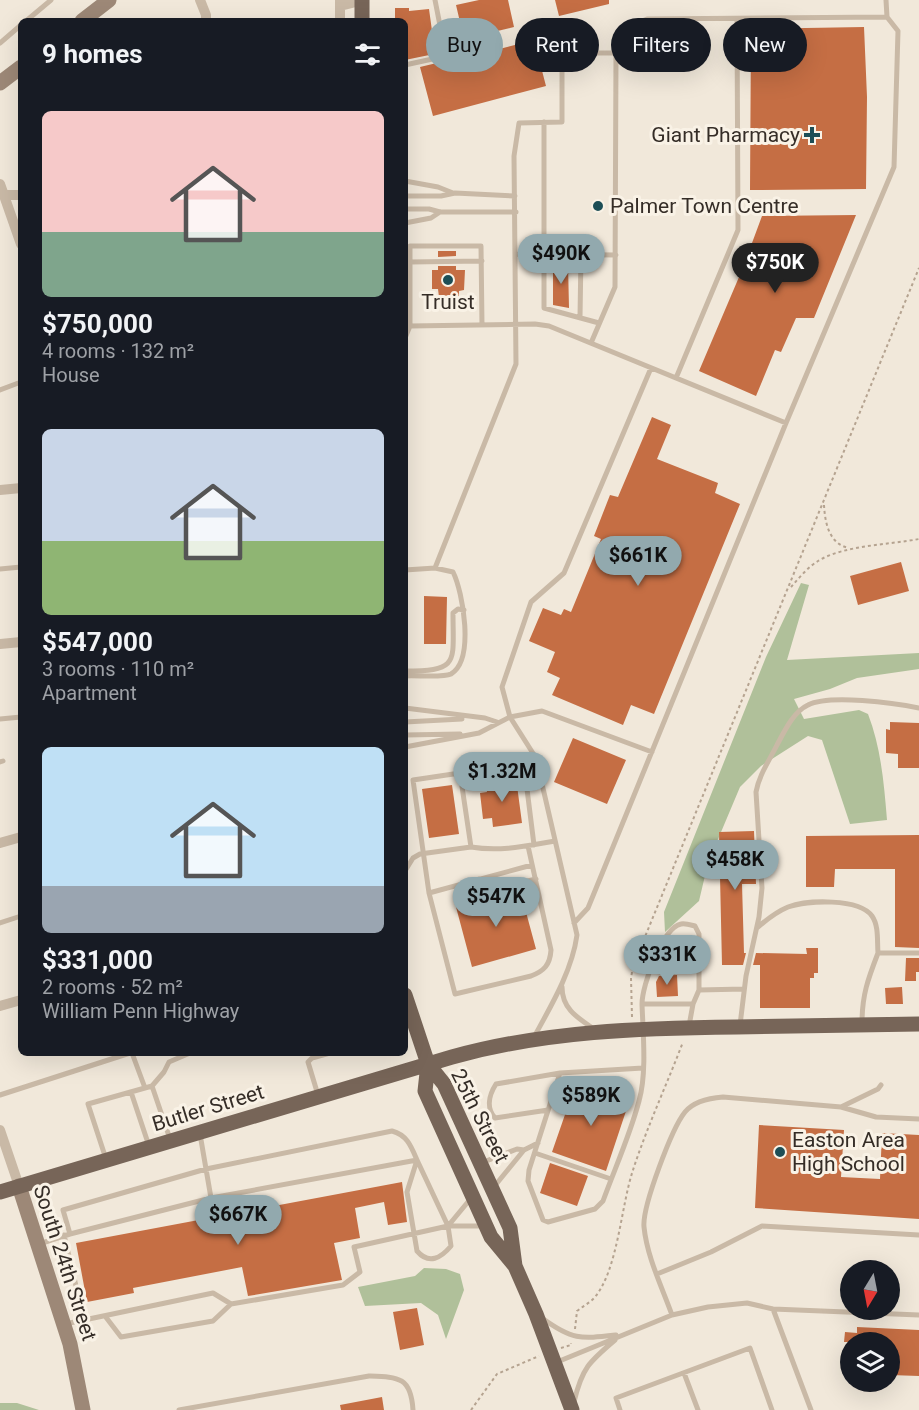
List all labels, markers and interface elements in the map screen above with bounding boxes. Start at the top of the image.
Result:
chip: Buy [426,18,503,72]
chip: Rent [515,18,599,72]
chip: Filters [611,18,711,72]
chip: New [723,18,807,72]
icon: filters [351,38,384,71]
text: 9 homes [42,39,143,69]
place label: Giant Pharmacy [651,123,800,147]
marker: Giant Pharmacy [805,128,819,142]
icon: home [159,150,267,258]
place label: Palmer Town Centre [610,194,799,218]
marker: Palmer Town Centre [591,199,605,213]
pin: $490K [519,234,603,285]
text: $490K [532,241,590,265]
pin: $750K [733,243,817,294]
text: $750K [746,250,804,274]
marker: Truist [441,273,455,287]
place label: Truist [421,290,475,314]
text: $750,000 [42,309,153,339]
text: 4 rooms · 132 m² [42,339,194,363]
text: House [42,363,100,387]
icon: home [159,468,267,576]
pin: $661K [596,536,680,587]
text: $661K [609,543,667,567]
text: $547,000 [42,627,153,657]
text: 3 rooms · 110 m² [42,657,194,681]
text: Apartment [42,681,137,705]
pin: $1.32M [453,752,551,803]
text: $1.32M [467,759,537,783]
icon: home [159,786,267,894]
pin: $458K [693,840,777,891]
text: $458K [706,847,764,871]
pin: $547K [454,877,538,928]
text: $547K [467,884,525,908]
pin: $331K [625,935,709,986]
text: $331K [638,942,696,966]
text: $331,000 [42,945,153,975]
text: 2 rooms · 52 m² [42,975,183,999]
text: William Penn Highway [42,999,239,1023]
street label: 25th Street [446,1065,514,1167]
pin: $589K [549,1076,633,1127]
street label: Butler Street [149,1080,267,1136]
text: $589K [562,1083,620,1107]
place label: Easton Area High School [792,1128,905,1176]
marker: Easton Area High School [773,1145,787,1159]
street label: South 24th Street [29,1182,102,1344]
pin: $667K [196,1195,280,1246]
text: $667K [209,1202,267,1226]
north arrow [840,1260,900,1320]
map controls [840,1260,900,1392]
button: layers [840,1332,900,1392]

